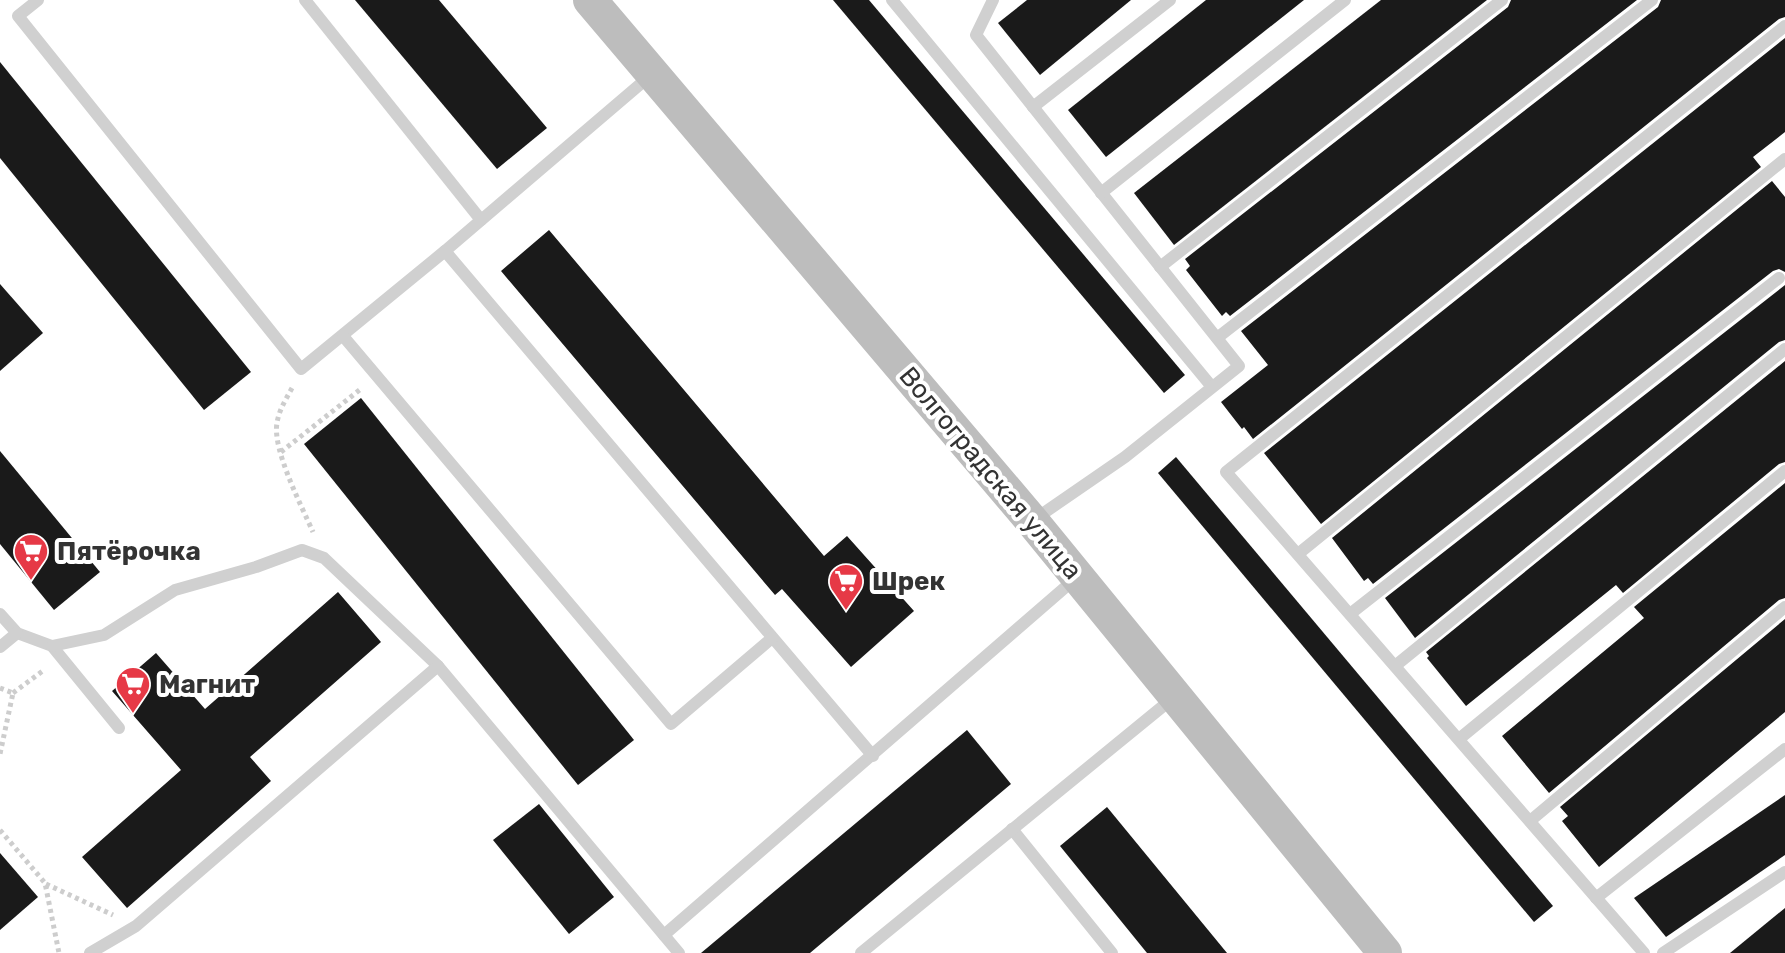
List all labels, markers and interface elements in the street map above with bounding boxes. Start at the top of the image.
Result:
street label: Волгоградская улица [893,361,1088,586]
supermarket icon: Пятёрочка [12,532,50,582]
place label: Пятёрочка [57,536,201,567]
supermarket icon: Шрек [827,562,865,612]
place label: Шрек [872,566,946,597]
supermarket icon: Магнит [114,665,152,715]
place label: Магнит [159,669,255,700]

